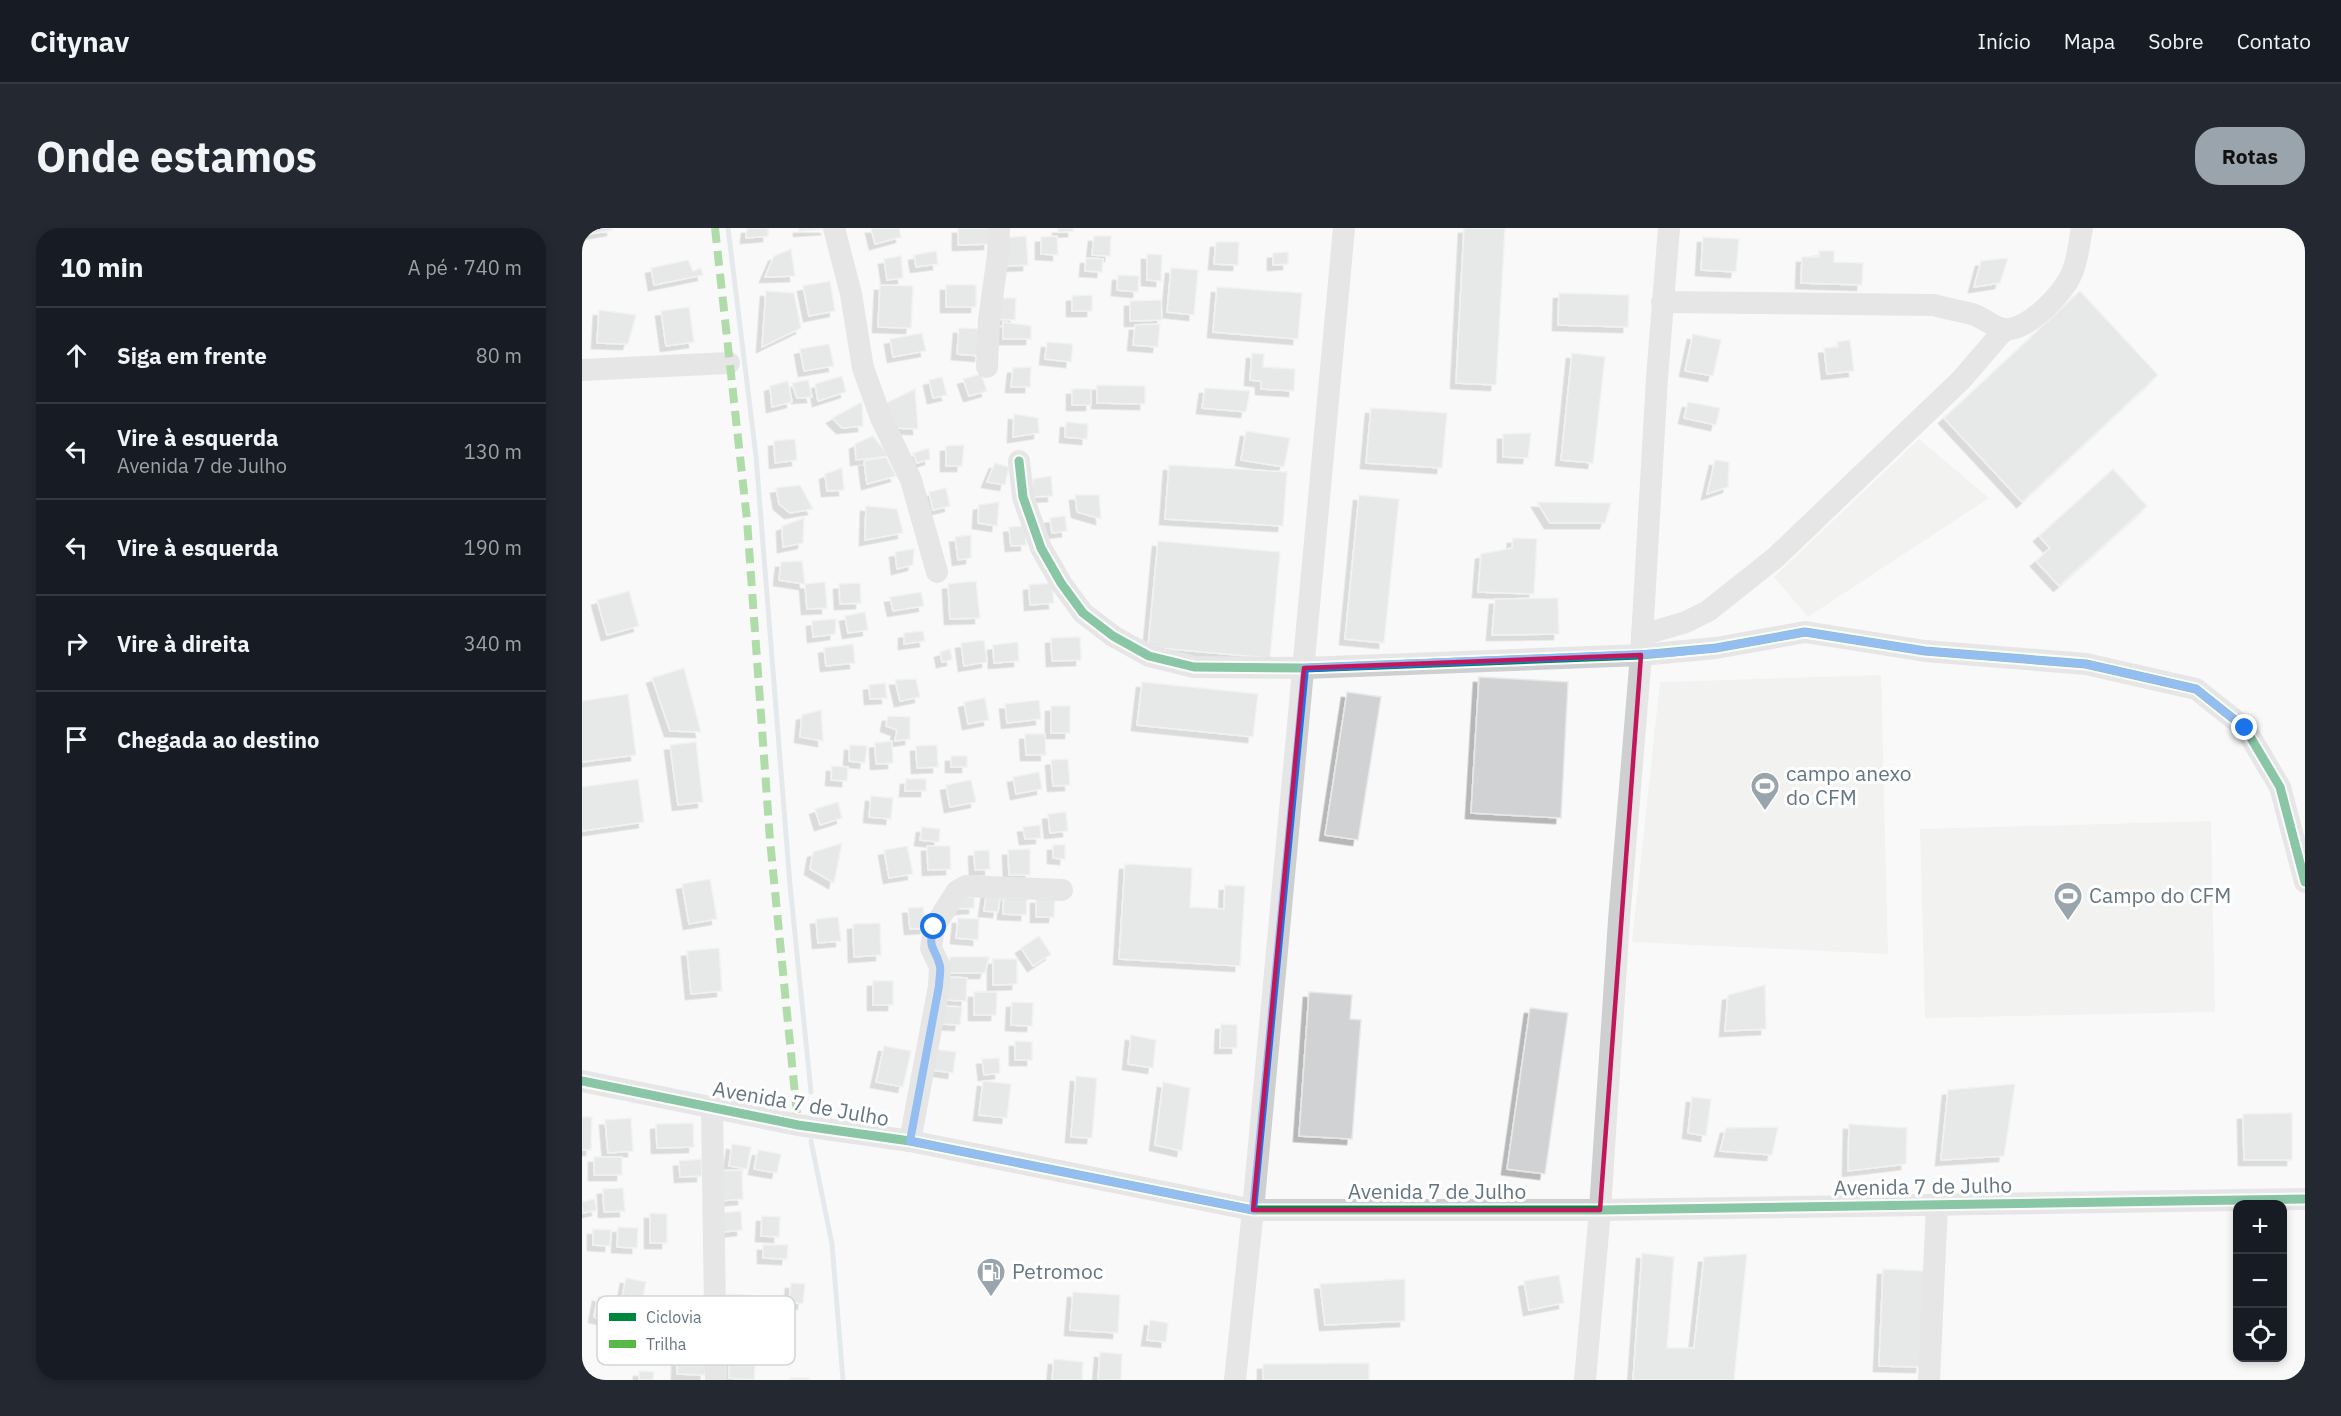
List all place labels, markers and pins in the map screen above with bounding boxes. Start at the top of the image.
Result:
place label: campo anexo do CFM [1786,759,1912,811]
sports icon: campo anexo do CFM [1749,770,1781,812]
sports icon: Campo do CFM [2052,880,2084,922]
place label: Campo do CFM [2089,881,2231,909]
fuel station icon: Petromoc [975,1256,1007,1298]
place label: Petromoc [1012,1257,1103,1285]

